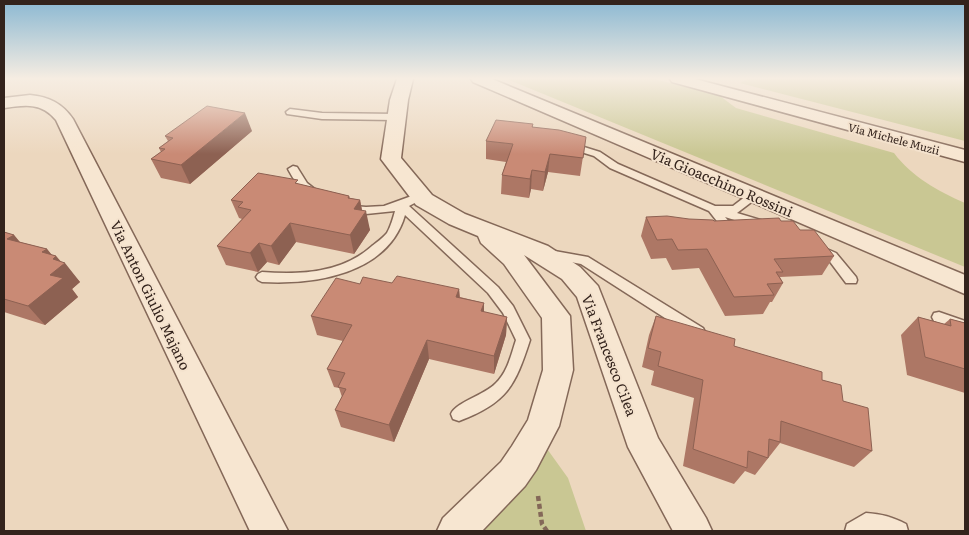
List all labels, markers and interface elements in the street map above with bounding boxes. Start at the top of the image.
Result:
street label: Via Michele Muzii [846,118,942,158]
street label: Via Gioacchino Rossini [648,143,797,221]
street label: Via Anton Giulio Majano [106,217,196,373]
street label: Via Francesco Cilea [578,291,643,419]

